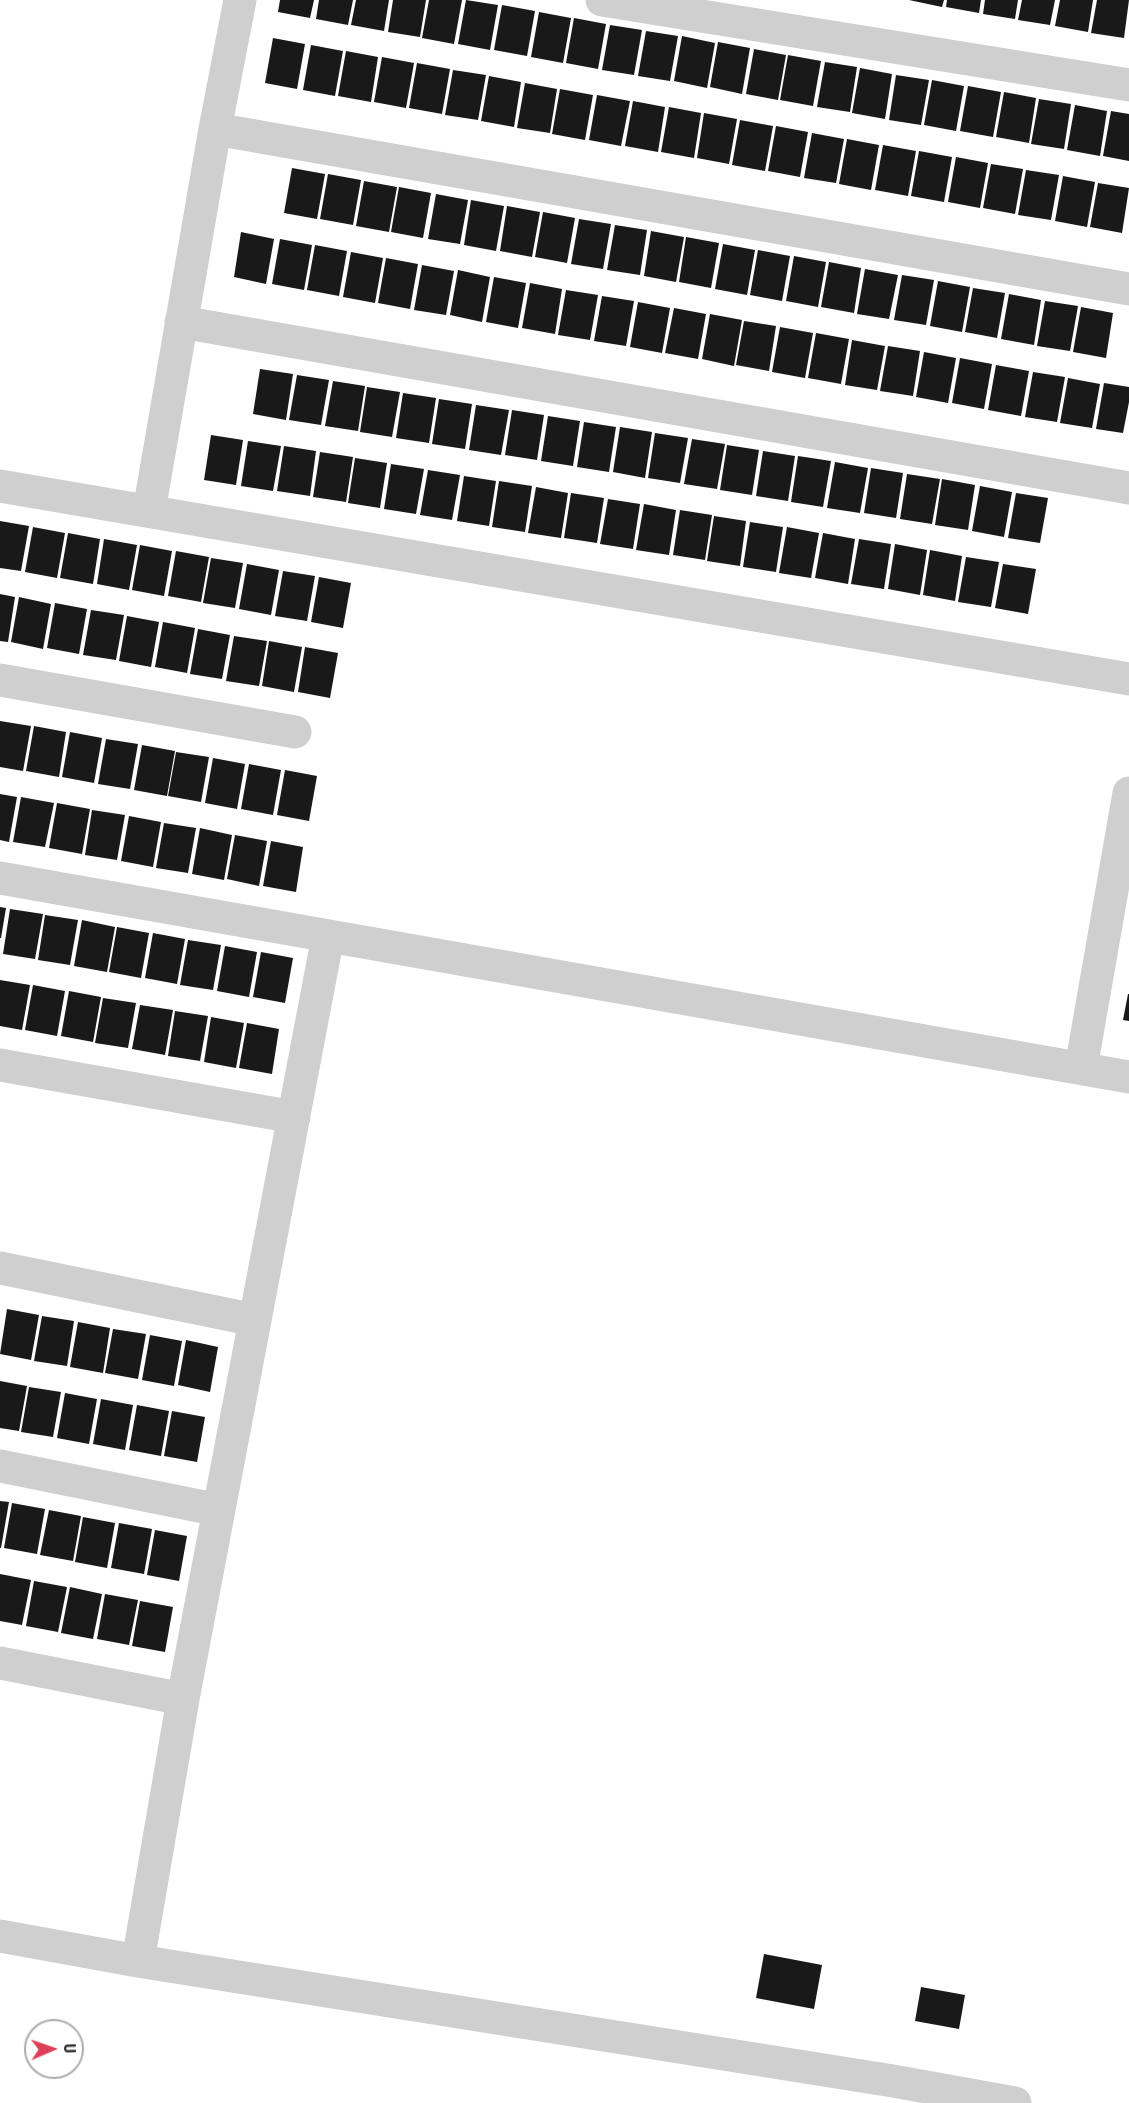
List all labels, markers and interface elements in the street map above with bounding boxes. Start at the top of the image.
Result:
north arrow [24,2019,84,2079]
text: U [61,2043,79,2053]

